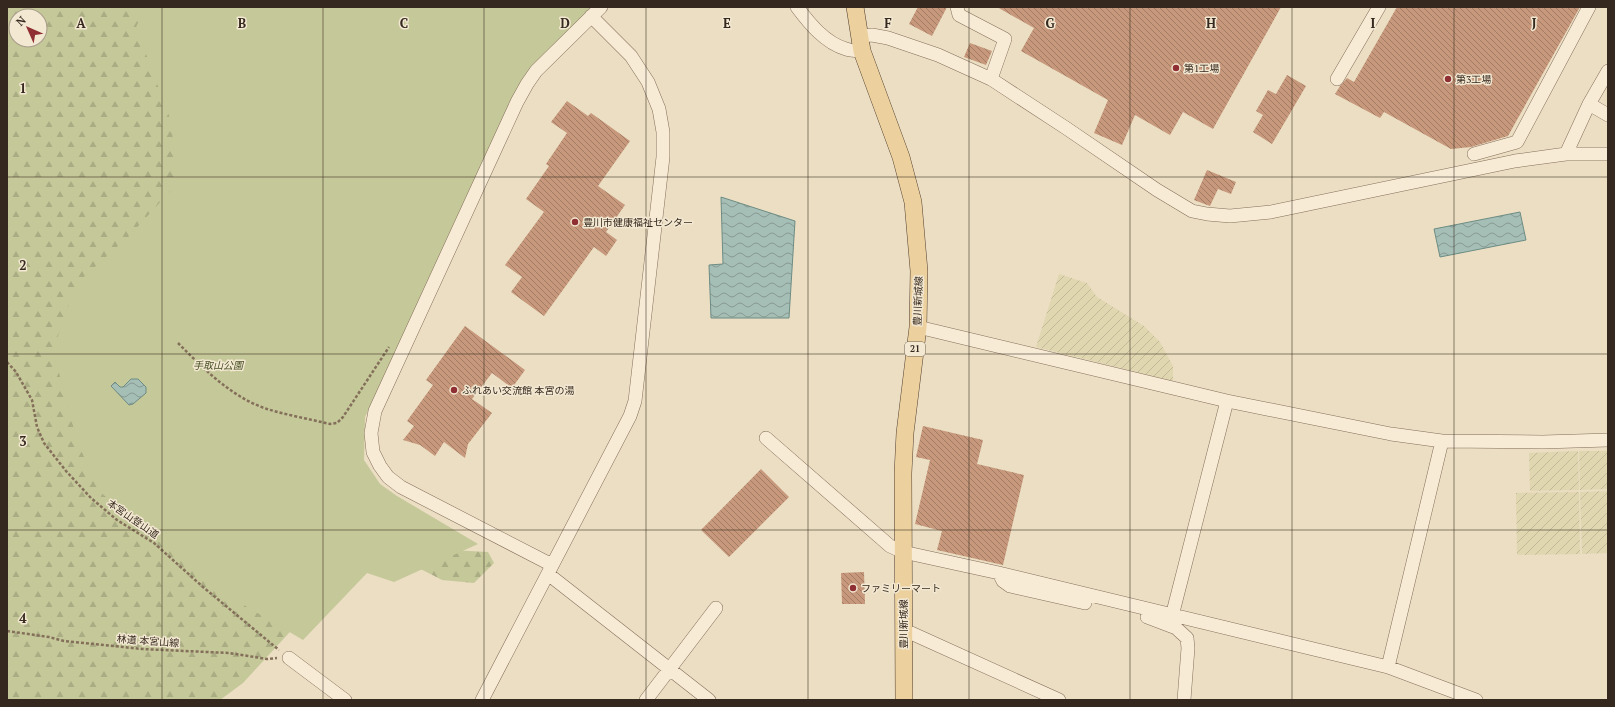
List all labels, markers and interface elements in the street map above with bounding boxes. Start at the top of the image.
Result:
north arrow [8,8,48,48]
text: N [13,13,29,29]
text: A [76,14,86,32]
text: B [238,14,246,32]
text: C [400,14,408,32]
text: D [560,14,570,32]
text: E [723,14,731,32]
text: F [884,14,892,32]
text: G [1045,14,1055,32]
text: H [1206,14,1216,32]
text: I [1371,14,1376,32]
text: J [1532,14,1537,32]
place label: 第1工場 [1184,62,1219,75]
marker: 第1工場 [1171,63,1181,73]
place label: 第3工場 [1456,73,1491,86]
marker: 第3工場 [1443,74,1453,84]
text: 1 [19,79,27,97]
place label: 豊川市健康福祉センター [583,216,693,229]
marker: 豊川市健康福祉センター [570,217,580,227]
text: 2 [19,256,27,274]
street label: 豊川新城線 [911,276,925,326]
road number: 21 [905,342,925,356]
park label: 手取山公園 [193,359,245,372]
place label: ふれあい交流館 本宮の湯 [462,384,574,397]
marker: ふれあい交流館 本宮の湯 [449,385,459,395]
text: 3 [19,432,27,450]
street label: 本宮山登山道 [105,496,161,542]
place label: ファミリーマート [861,582,941,595]
marker: ファミリーマート [848,583,858,593]
street label: 豊川新城線 [897,599,910,649]
text: 4 [19,609,27,627]
street label: 林道 本宮山線 [116,632,180,650]

